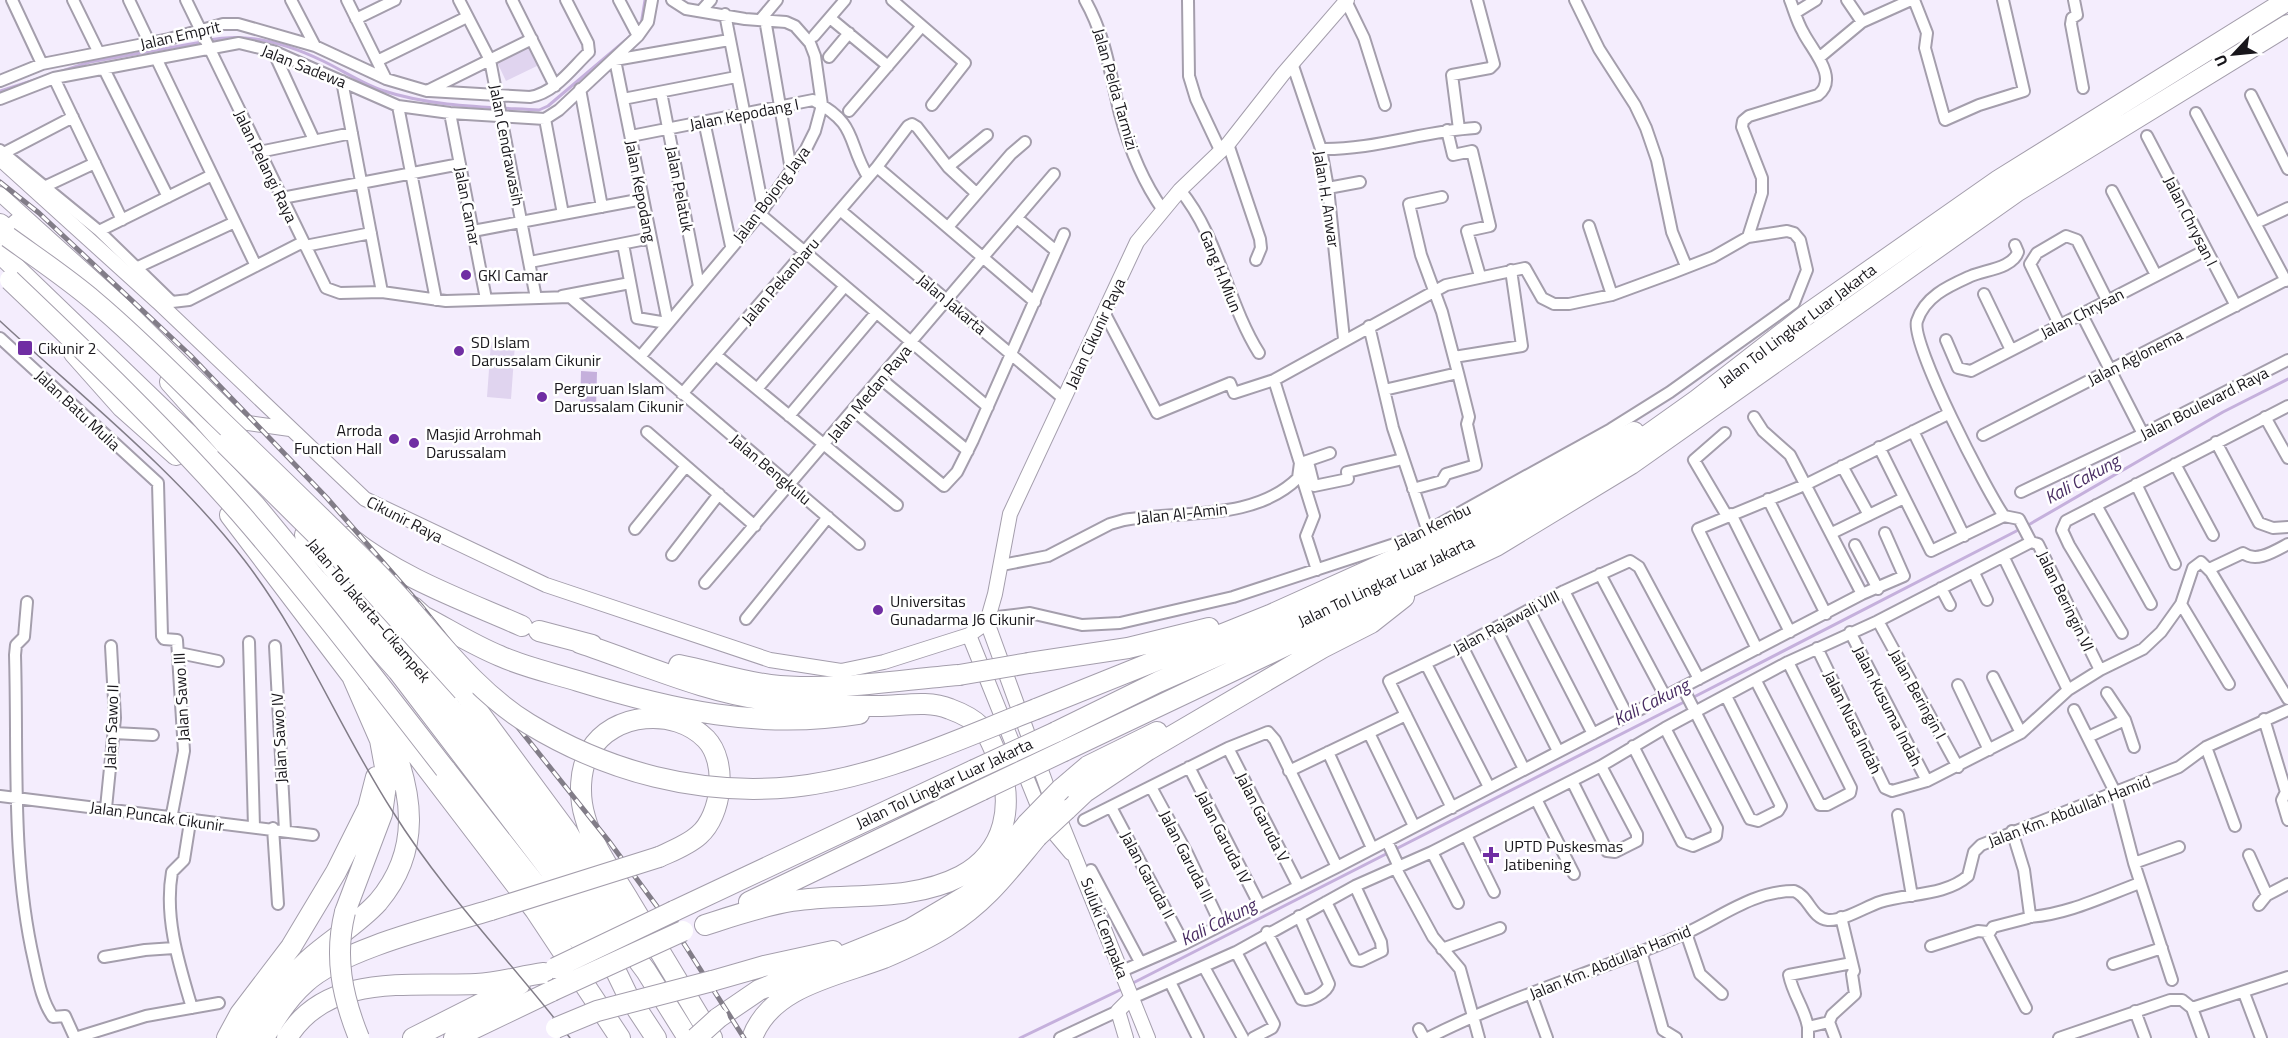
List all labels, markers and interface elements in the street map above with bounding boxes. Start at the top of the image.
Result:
street label: Jalan Emprit [137,14,223,56]
north arrow [2204,24,2264,84]
street label: Jalan Pelda Tarmizi [1087,25,1145,153]
street label: Jalan Sadewa [258,38,350,94]
text: U [2207,51,2234,71]
street label: Jalan Cendrawasih [483,82,531,208]
street label: Jalan Kepodang I [687,92,801,136]
street label: Jalan Pelangi Raya [228,105,304,227]
street label: Jalan Kepodang [619,138,663,244]
street label: Jalan Bojong Jaya [727,141,815,247]
street label: Jalan Pelatuk [660,144,700,235]
street label: Jalan H. Anwar [1307,149,1347,250]
street label: Jalan Camar [449,164,488,248]
street label: Jalan Chrysan I [2158,172,2224,270]
street label: Gang H.Miun [1194,226,1248,316]
street label: Jalan Pekanbaru [735,232,825,330]
street label: Jalan Tol Lingkar Luar Jakarta [1713,258,1881,392]
place label: GKI Camar [478,263,549,287]
marker: GKI Camar [459,268,473,282]
street label: Jalan Jakarta [912,268,992,340]
street label: Jalan Cikunir Raya [1059,274,1131,392]
street label: Jalan Chrysan [2036,282,2128,344]
street label: Jalan Aglonema [2083,323,2187,391]
place label: SD Islam Darussalam Cikunir [471,330,601,372]
place label: Cikunir 2 [38,336,96,360]
marker: Cikunir 2 [16,339,34,357]
street label: Jalan Medan Raya [821,339,917,447]
marker: SD Islam Darussalam Cikunir [452,344,466,358]
street label: Jalan Boulevard Raya [2136,360,2272,446]
street label: Jalan Batu Mulia [30,364,126,456]
place label: Perguruan Islam Darussalam Cikunir [554,376,684,418]
marker: Perguruan Islam Darussalam Cikunir [535,390,549,404]
place label: Arroda Function Hall [294,418,382,460]
place label: Masjid Arrohmah Darussalam [426,422,541,464]
street label: Jalan Bengkulu [725,428,817,510]
marker: Arroda Function Hall [387,432,401,446]
marker: Masjid Arrohmah Darussalam [407,436,421,450]
water label: Kali Cakung [2040,446,2127,511]
street label: Cikunir Raya [363,489,447,549]
street label: Jalan Al-Amin [1135,496,1229,530]
street label: Jalan Kembu [1389,497,1475,555]
street label: Jalan Tol Lingkar Luar Jakarta [1294,529,1478,633]
street label: Jalan Tol Jakarta–Cikampek [301,533,437,688]
street label: Jalan Beringin VI [2031,547,2101,655]
street label: Jalan Rajawali VIII [1448,584,1564,660]
place label: Universitas Gunadarma J6 Cikunir [890,589,1035,631]
marker: Universitas Gunadarma J6 Cikunir [871,603,885,617]
street label: Jalan Kusuma Indah [1847,642,1929,770]
street label: Jalan Beringin I [1883,645,1953,743]
street label: Jalan Sawo III [167,652,195,742]
street label: Jalan Nusa Indah [1818,666,1888,778]
water label: Kali Cakung [1608,670,1696,733]
street label: Jalan Sawo II [98,684,124,770]
street label: Jalan Sawo IV [265,692,293,784]
street label: Jalan Tol Lingkar Luar Jakarta [852,731,1036,835]
street label: Jalan Garuda V [1230,768,1296,866]
street label: Jalan Km. Abdullah Hamid [1984,769,2154,853]
street label: Jalan Garuda IV [1190,786,1258,888]
street label: Jalan Puncak Cikunir [88,795,226,837]
street label: Jalan Garuda III [1154,806,1220,906]
street label: Jalan Garuda II [1115,827,1181,923]
place label: UPTD Puskesmas Jatibening [1504,834,1623,876]
marker: UPTD Puskesmas Jatibening [1482,846,1500,864]
street label: Suluki Cempaka [1075,874,1135,982]
water label: Kali Cakung [1175,890,1263,953]
street label: Jalan Km. Abdullah Hamid [1526,919,1694,1005]

